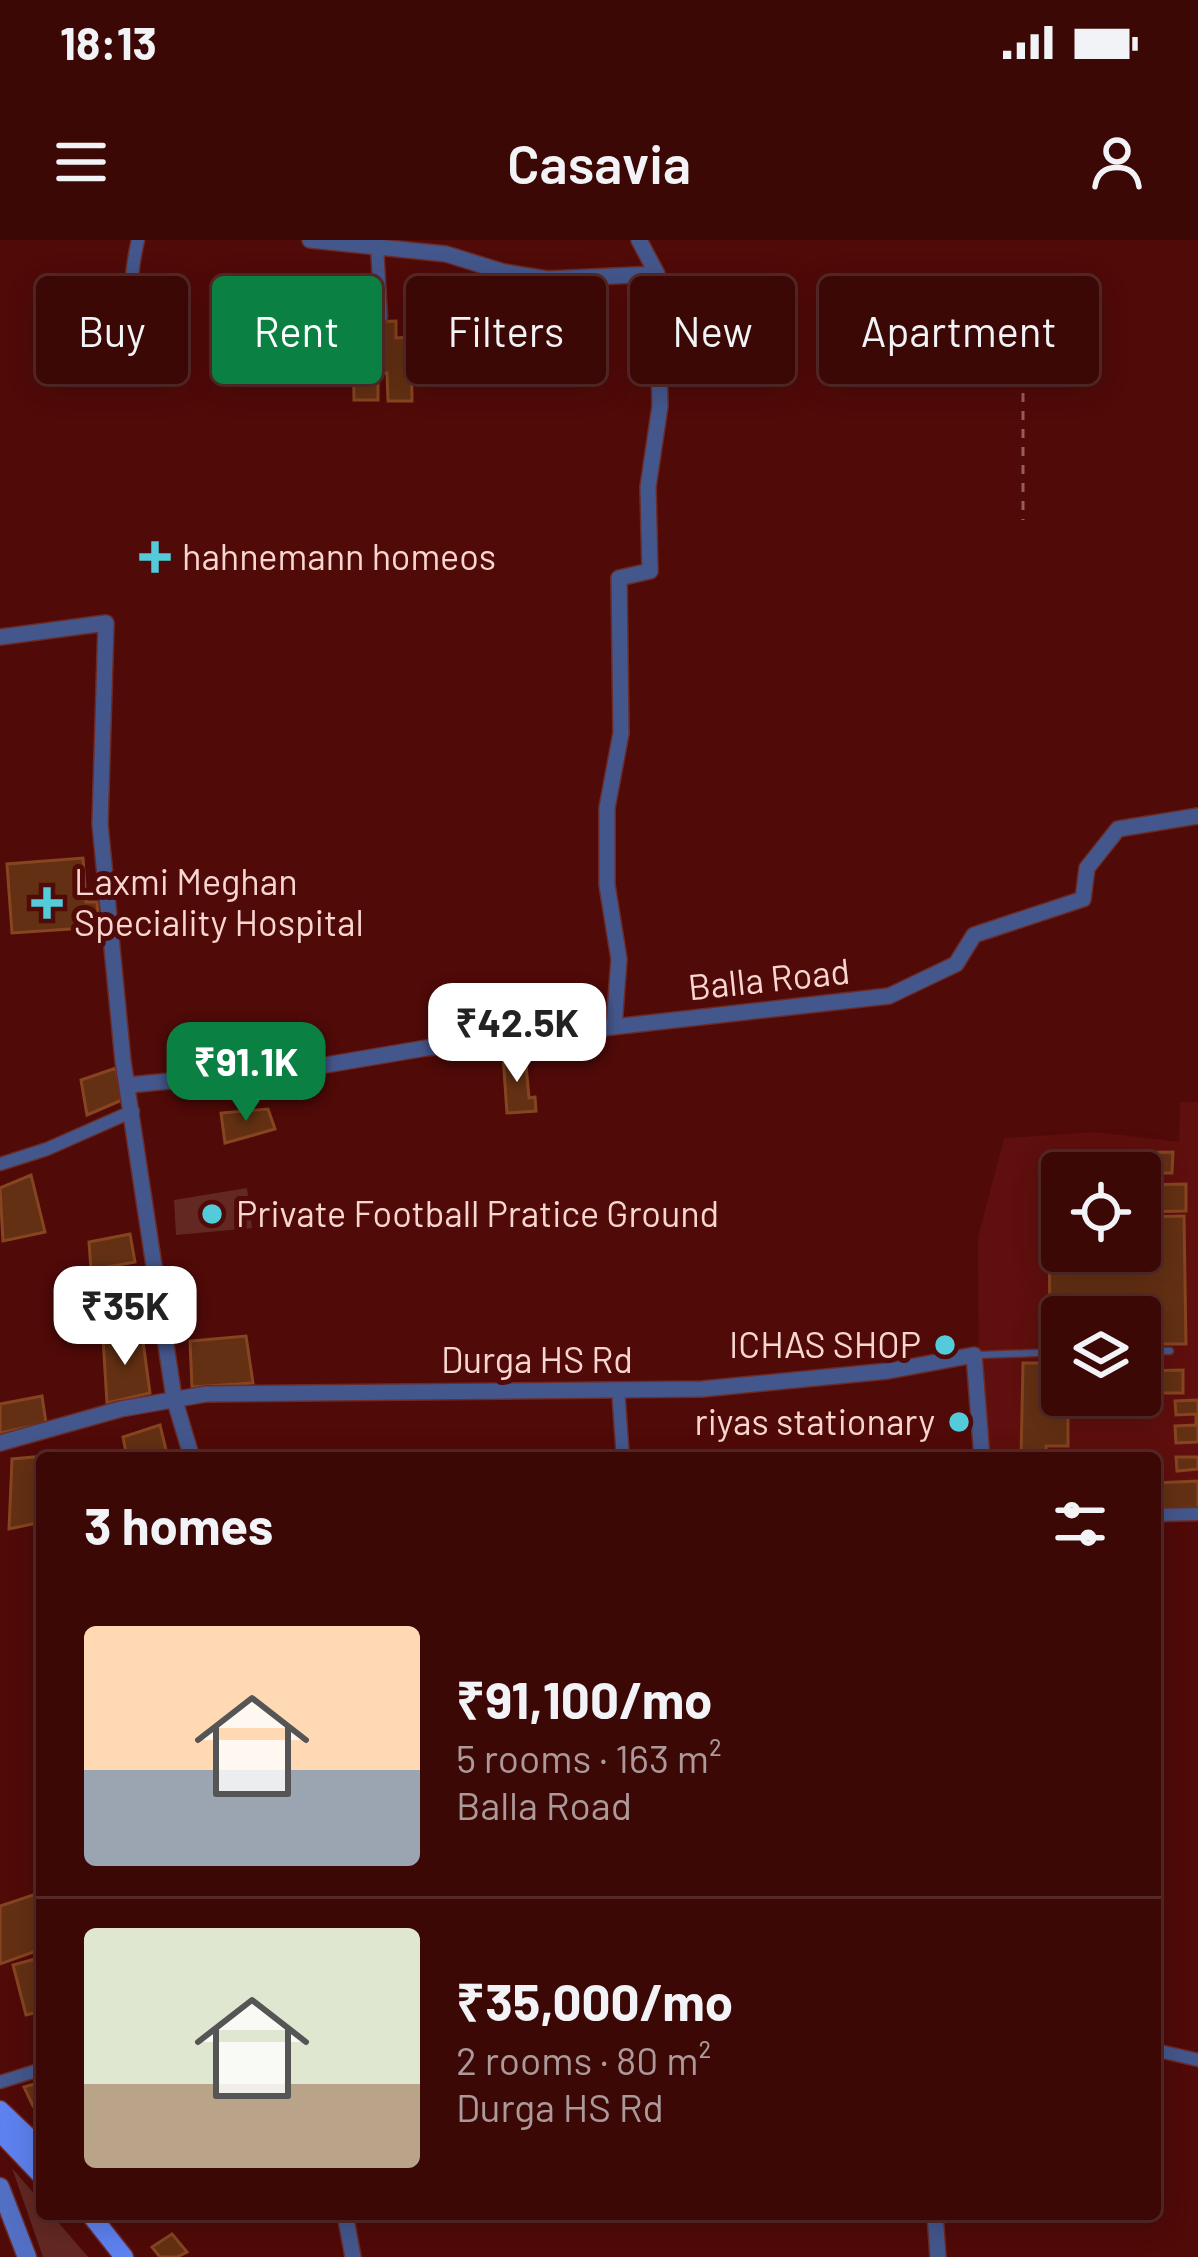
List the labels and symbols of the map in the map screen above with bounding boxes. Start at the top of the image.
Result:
place label: hahnemann homeos [182,534,496,577]
marker: hahnemann homeos [139,541,171,573]
place label: Laxmi Meghan Speciality Hospital [74,859,364,943]
marker: Laxmi Meghan Speciality Hospital [31,887,63,919]
street label: Balla Road [686,948,852,1007]
pin: ₹42.5K [419,983,615,1085]
pin: ₹91.1K [148,1022,344,1124]
place label: Private Football Pratice Ground [236,1191,719,1234]
marker: Private Football Pratice Ground [199,1201,225,1227]
pin: ₹35K [54,1266,196,1368]
place label: ICHAS SHOP [729,1322,921,1365]
marker: ICHAS SHOP [932,1332,958,1358]
street label: Durga HS Rd [441,1337,633,1380]
place label: riyas stationary [695,1399,935,1442]
marker: riyas stationary [946,1409,972,1435]

